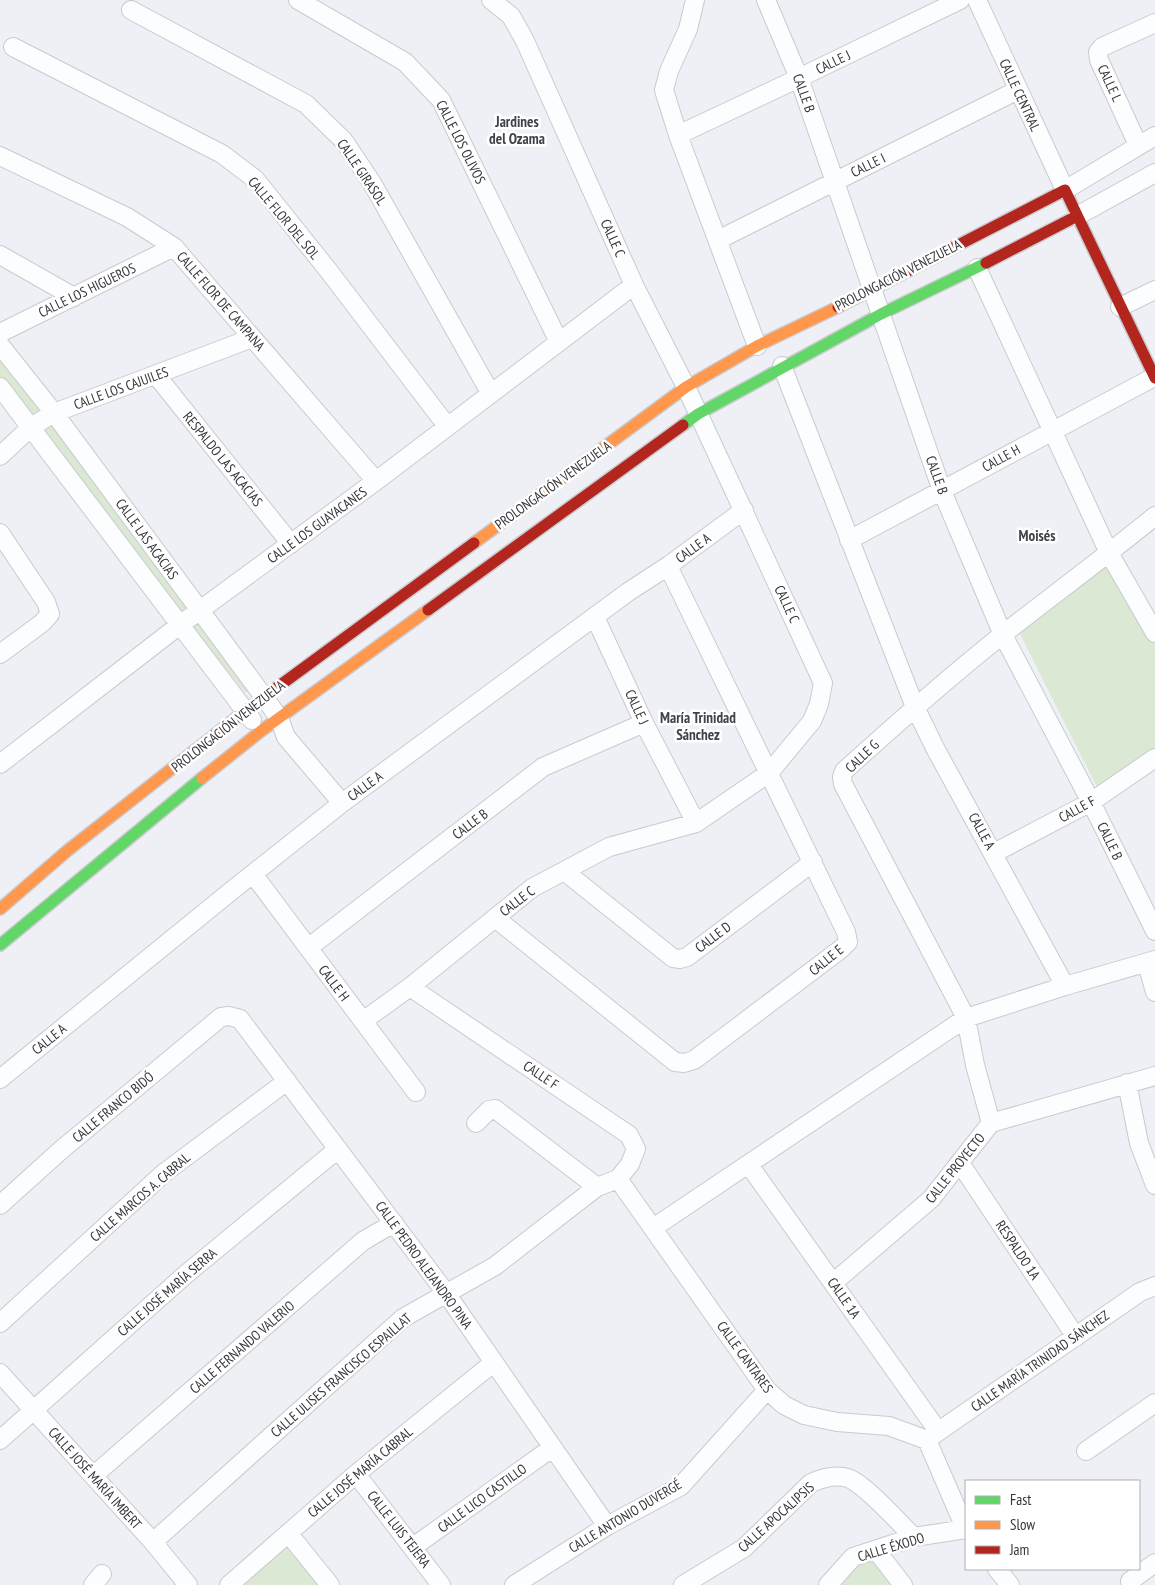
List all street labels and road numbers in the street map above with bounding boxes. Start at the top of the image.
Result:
street label: CALLE J [813,46,853,78]
street label: CALLE CENTRAL [995,56,1045,134]
street label: CALLE L [1094,61,1126,105]
street label: CALLE B [789,71,819,115]
street label: CALLE LOS OLIVOS [432,97,490,187]
street label: CALLE GIRASOL [333,135,391,209]
street label: CALLE I [848,149,888,181]
street label: CALLE FLOR DEL SOL [244,173,324,263]
street label: CALLE C [597,216,630,260]
street label: PROLONGACIÓN VENEZUELA [832,235,964,315]
street label: CALLE FLOR DE CAMPANA [173,248,269,355]
street label: CALLE LOS HIGUEROS [35,259,139,321]
street label: CALLE LOS CAJUILES [71,363,171,413]
street label: RESPALDO LAS ACACIAS [179,408,267,510]
street label: PROLONGACIÓN VENEZUELA [491,437,615,533]
street label: CALLE H [979,440,1023,476]
street label: CALLE B [922,453,952,497]
street label: CALLE LOS GUAYACANES [264,483,370,567]
street label: CALLE LAS ACACIAS [112,495,182,583]
street label: CALLE A [672,529,715,567]
street label: CALLE C [770,582,804,626]
street label: PROLONGACIÓN VENEZUELA [168,676,289,776]
street label: CALLE J [621,687,653,727]
street label: CALLE G [841,735,883,776]
street label: CALLE A [344,767,387,805]
street label: CALLE F [1056,792,1099,826]
street label: CALLE B [449,805,491,843]
street label: CALLE A [965,809,1000,853]
street label: CALLE B [1093,819,1127,863]
street label: CALLE C [496,882,539,920]
street label: CALLE D [691,918,735,956]
street label: CALLE E [805,941,847,979]
street label: CALLE H [315,961,353,1005]
street label: CALLE A [28,1019,70,1058]
street label: CALLE F [520,1057,562,1094]
street label: CALLE FRANCO BIDÓ [68,1067,158,1146]
street label: CALLE PROYECTO [921,1129,989,1207]
street label: CALLE MARCOS A. CABRAL [86,1148,194,1245]
street label: CALLE PEDRO ALEJANDRO PINA [372,1198,477,1333]
street label: RESPALDO 1A [992,1217,1045,1283]
street label: CALLE JOSÉ MARÍA SERRA [114,1244,221,1340]
street label: CALLE 1A [823,1274,865,1322]
street label: CALLE FERNANDO VALERIO [186,1296,298,1397]
street label: CALLE MARÍA TRINIDAD SÁNCHEZ [967,1306,1113,1416]
street label: CALLE ULISES FRANCISCO ESPAILLAT [267,1308,416,1441]
street label: CALLE CANTARES [713,1318,777,1396]
street label: CALLE JOSÉ MARÍA IMBERT [44,1423,146,1533]
street label: CALLE JOSÉ MARÍA CABRAL [304,1423,417,1521]
street label: CALLE LICO CASTILLO [434,1459,530,1536]
street label: CALLE ANTONIO DUVERGÉ [565,1475,685,1557]
street label: CALLE APOCALIPSIS [734,1478,818,1556]
street label: CALLE LUIS TEJERA [363,1487,435,1571]
street label: CALLE ÉXODO [856,1528,927,1566]

